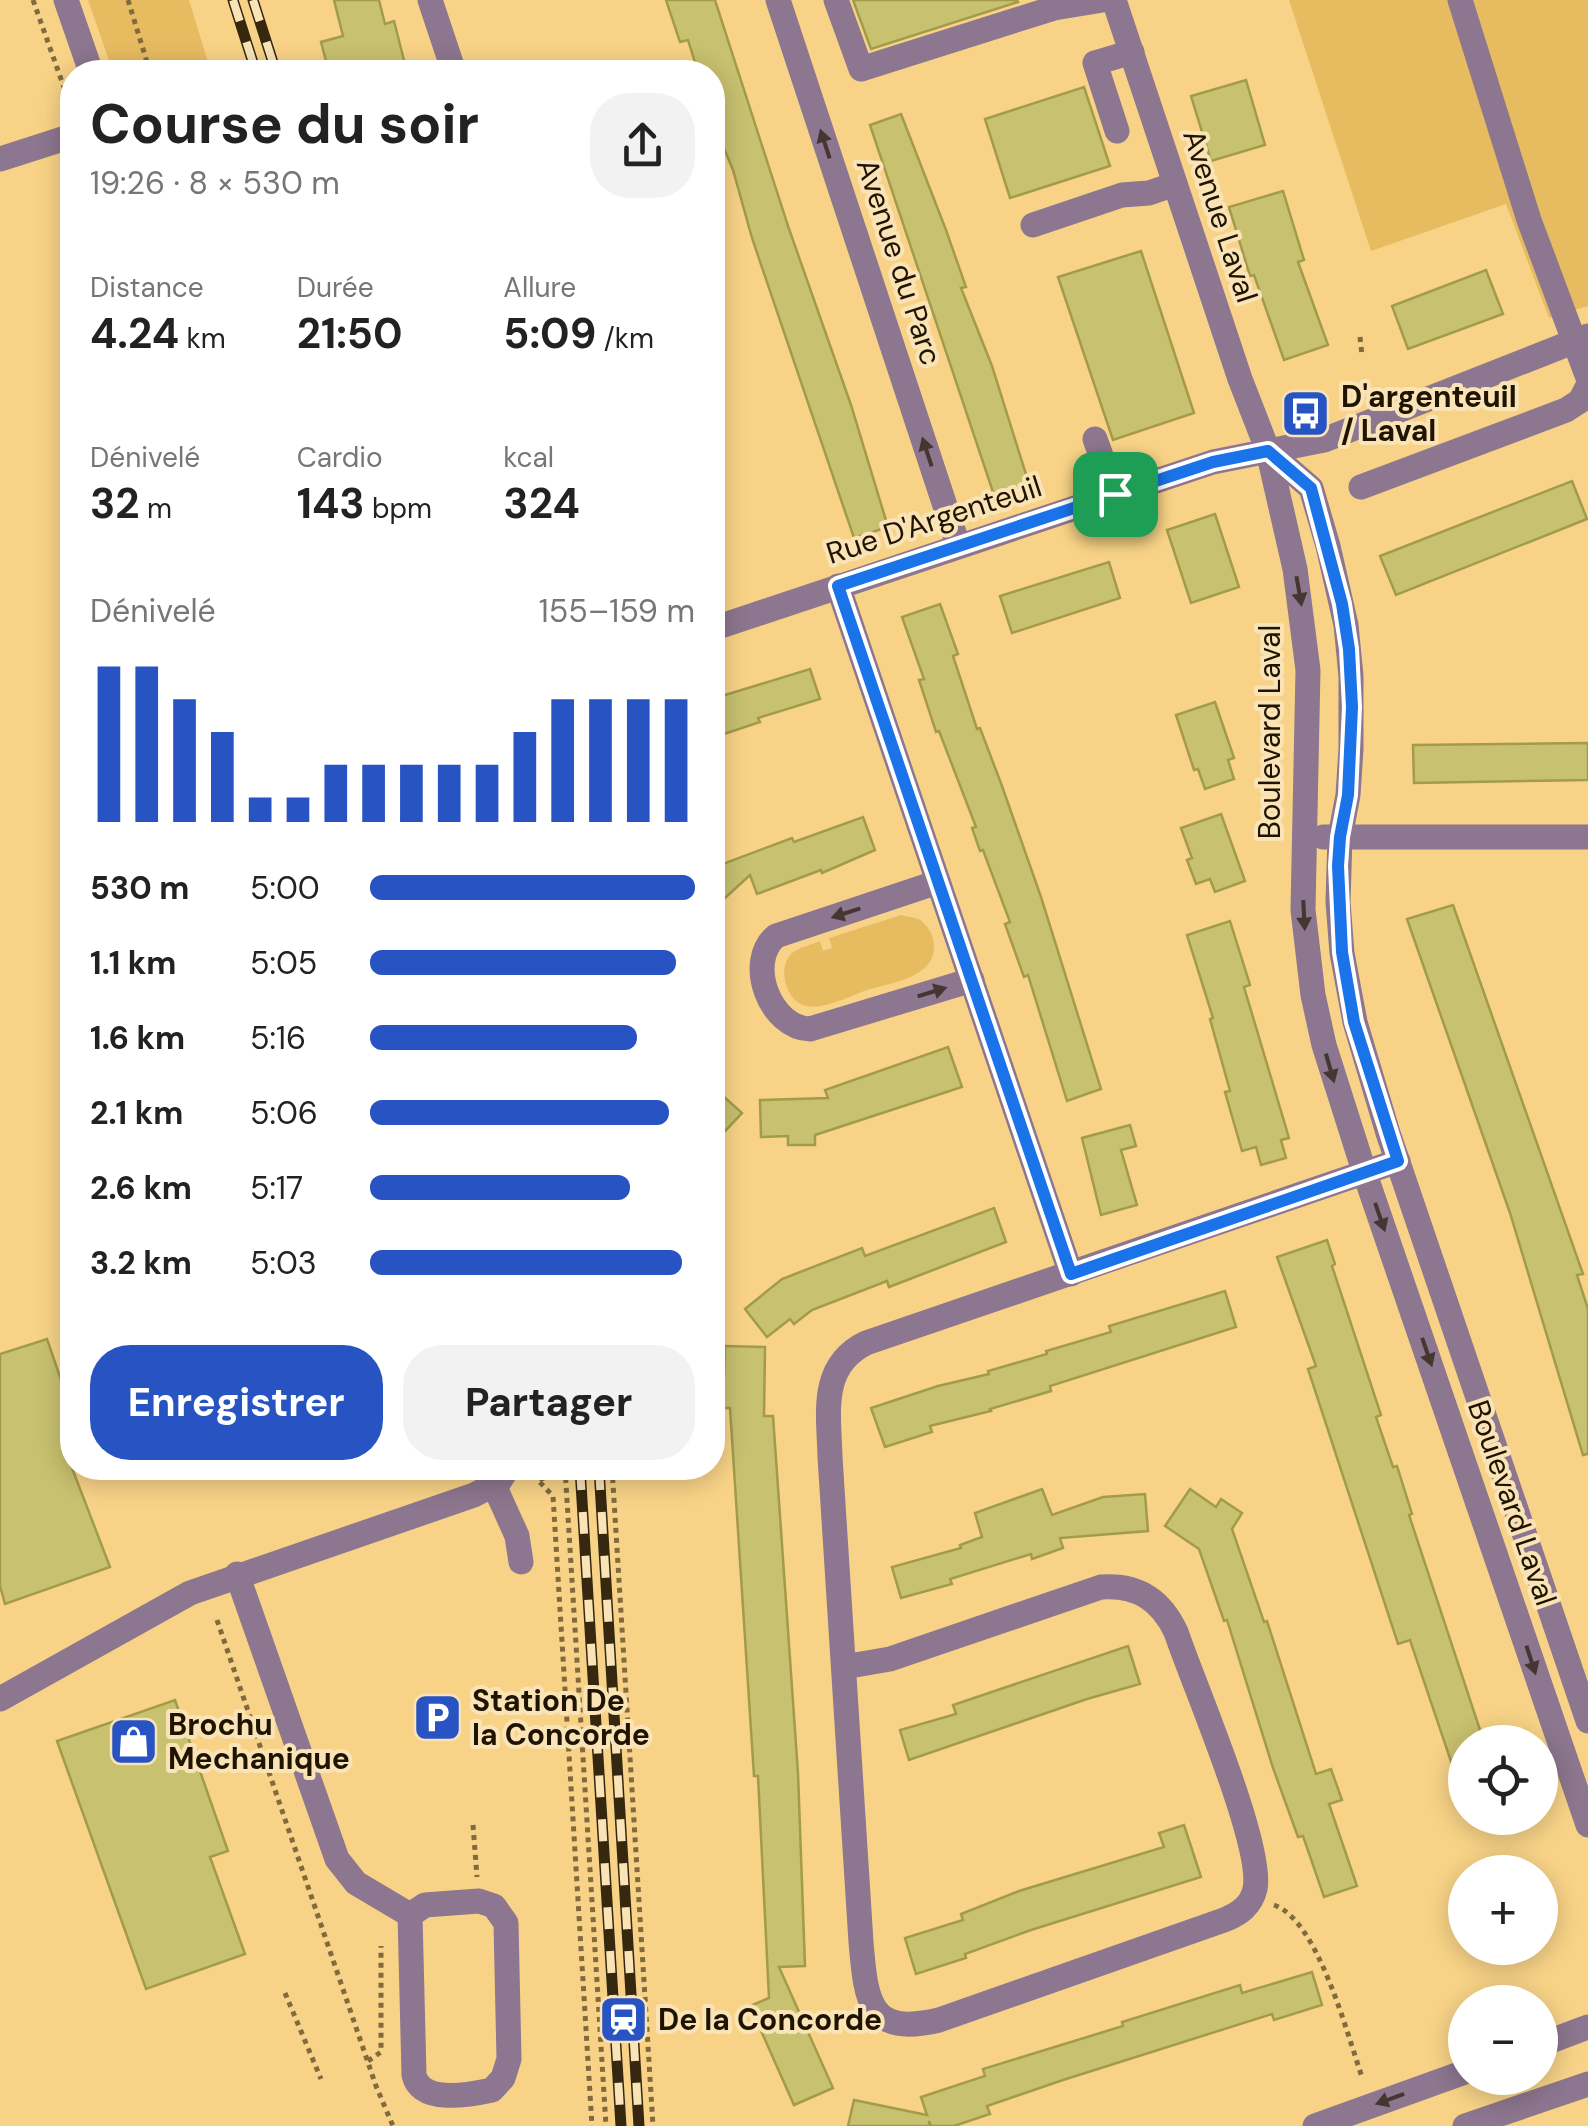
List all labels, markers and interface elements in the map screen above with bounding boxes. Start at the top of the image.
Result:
text: Course du soir [90,88,479,160]
button: share [590,93,695,198]
street label: Avenue Laval [1174,124,1267,307]
one-way arrow [817,128,832,158]
street label: Avenue du Parc [848,154,951,370]
text: 19:26 · 8 × 530 m [90,162,340,204]
text: Distance [90,269,204,306]
text: Durée [297,269,374,306]
text: Allure [503,269,576,306]
text: 4.24 [90,306,179,361]
text: 21:50 [297,306,403,361]
text: 5:09 [503,306,596,361]
text: km [179,320,226,357]
text: /km [596,320,654,357]
place label: D'argenteuil / Laval [1341,377,1517,450]
bus stop icon: D'argenteuil / Laval [1280,388,1332,440]
one-way arrow [919,437,934,467]
text: Dénivelé [90,439,200,476]
text: Cardio [297,439,383,476]
text: kcal [503,439,554,476]
pin [1073,452,1158,537]
street label: Rue D'Argenteuil [821,466,1046,573]
icon: arrive [1088,467,1143,522]
text: 32 [90,476,140,531]
text: 143 [297,476,365,531]
text: 324 [503,476,580,531]
text: m [140,490,172,527]
text: bpm [365,490,432,527]
one-way arrow [1291,575,1307,606]
text: Dénivelé [90,590,216,632]
text: 155–159 m [539,590,695,632]
street label: Boulevard Laval [1250,625,1289,839]
text: 530 m [90,867,189,909]
text: 5:00 [250,867,320,909]
one-way arrow [1296,899,1312,931]
one-way arrow [830,906,860,921]
text: 1.1 km [90,942,176,984]
text: 5:05 [250,942,317,984]
one-way arrow [918,984,948,999]
text: 1.6 km [90,1017,185,1059]
text: 5:16 [250,1017,306,1059]
one-way arrow [1323,1053,1338,1084]
text: 2.1 km [90,1092,183,1134]
text: 5:06 [250,1092,318,1134]
text: 2.6 km [90,1167,192,1209]
text: 5:17 [250,1167,303,1209]
one-way arrow [1373,1202,1388,1232]
text: 3.2 km [90,1242,192,1284]
text: 5:03 [250,1242,317,1284]
one-way arrow [1420,1338,1435,1368]
button: Enregistrer [90,1345,383,1460]
button: Partager [403,1345,695,1460]
street label: Boulevard Laval [1459,1395,1566,1611]
one-way arrow [1525,1645,1540,1675]
place label: Station De la Concorde [472,1681,650,1754]
parking icon: Station De la Concorde [411,1692,463,1744]
place label: Brochu Mechanique [168,1705,350,1778]
shop icon: Brochu Mechanique [107,1716,159,1768]
map controls [1448,1725,1558,2095]
button: locate [1448,1725,1558,1835]
button: + [1448,1855,1558,1965]
button: − [1448,1985,1558,2095]
station icon: De la Concorde [597,1994,649,2046]
place label: De la Concorde [658,2000,882,2039]
one-way arrow [1375,2092,1405,2107]

